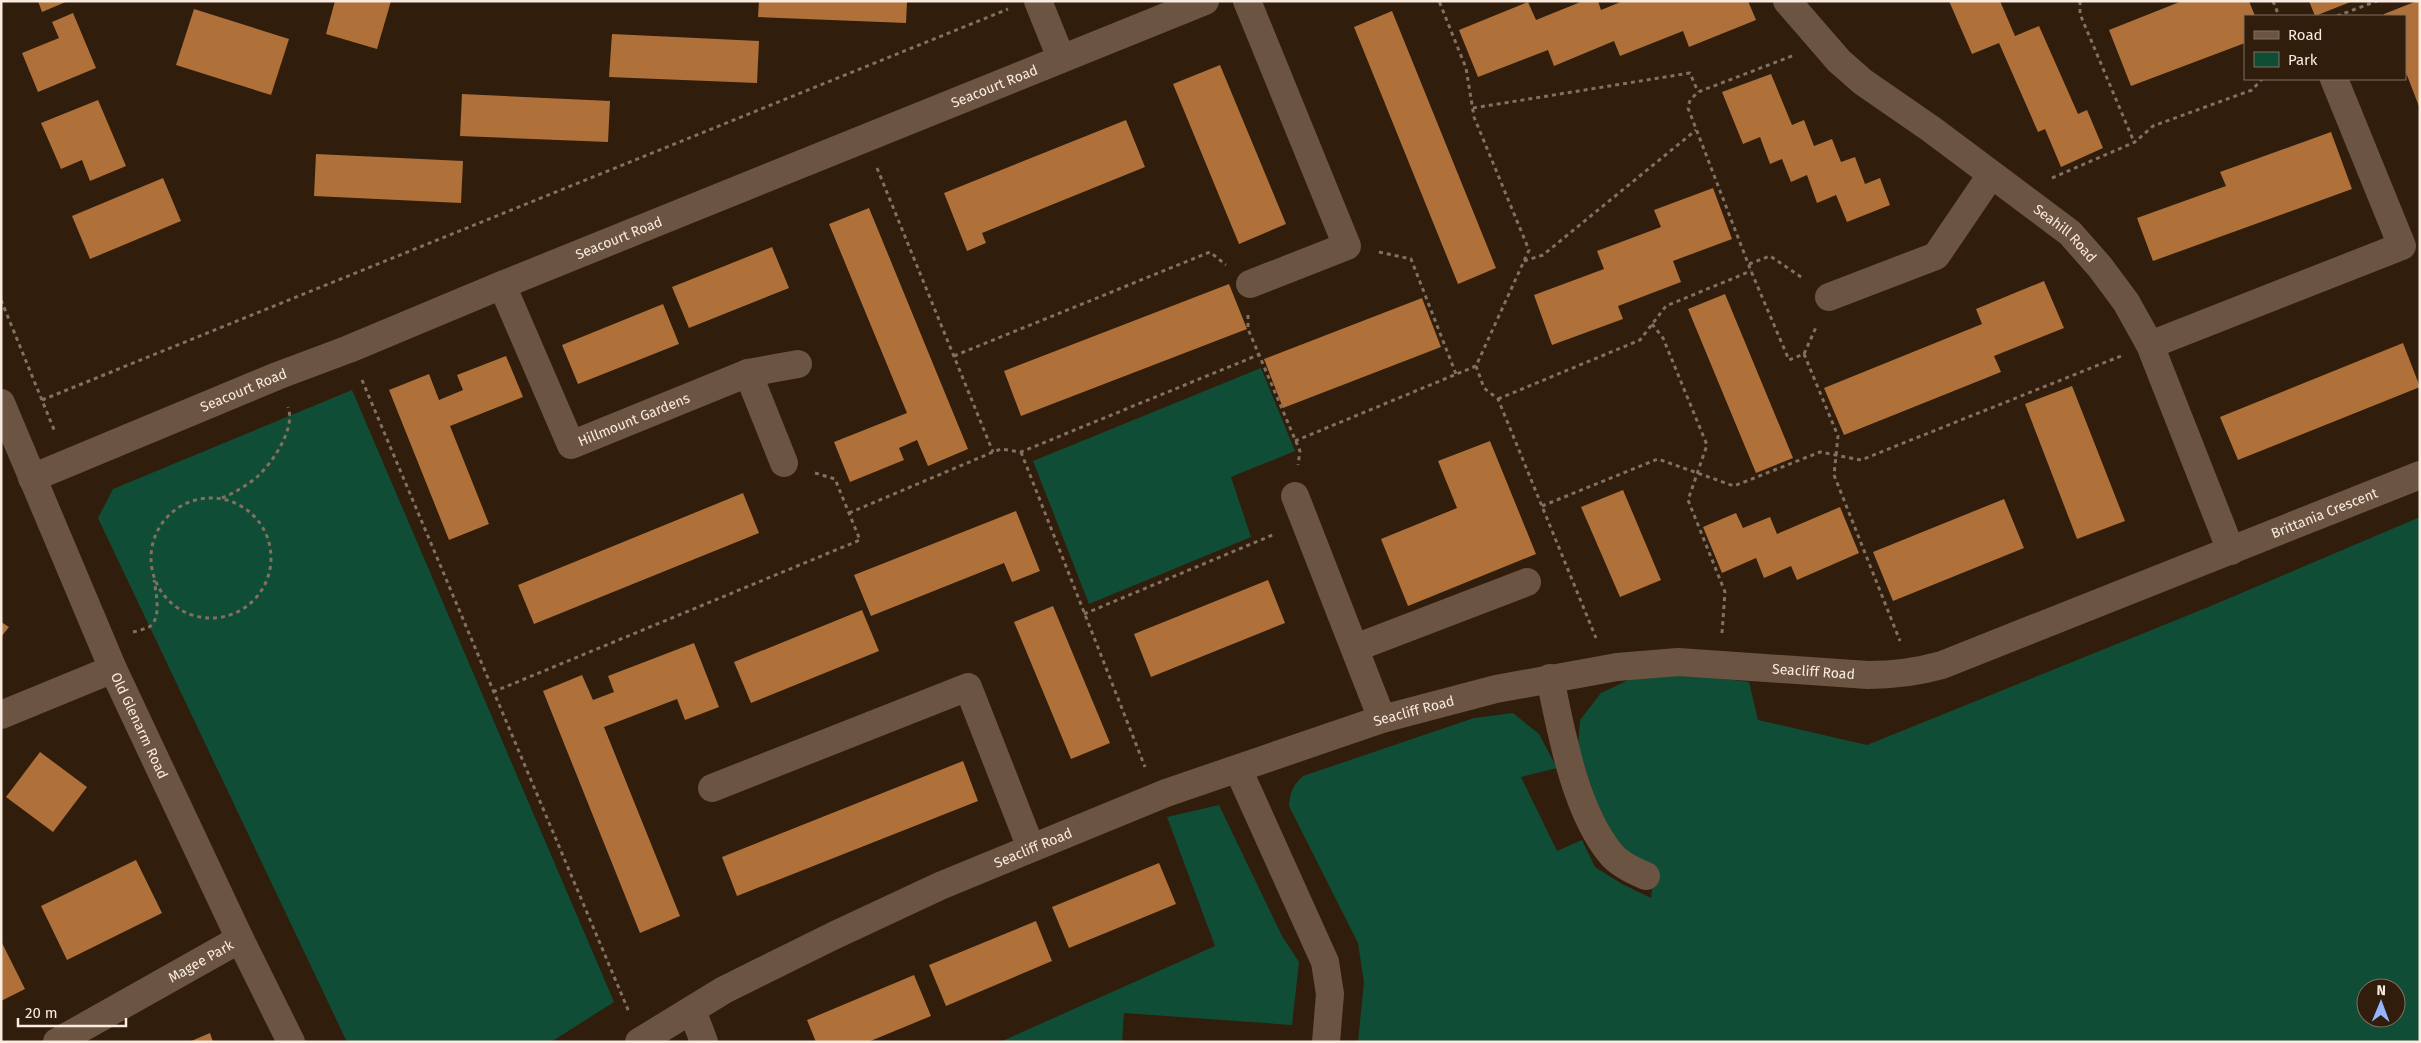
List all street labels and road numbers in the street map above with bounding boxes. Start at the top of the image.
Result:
street label: Seacourt Road [949,61,1040,112]
street label: Seahill Road [2030,201,2100,266]
street label: Seacourt Road [573,213,665,263]
street label: Seacourt Road [198,365,289,416]
street label: Hillmount Gardens [576,389,693,450]
street label: Brittania Crescent [2269,484,2381,542]
street label: Seacliff Road [1772,660,1855,683]
street label: Old Glenarm Road [107,670,171,782]
street label: Seacliff Road [1371,692,1456,730]
street label: Seacliff Road [992,825,1075,872]
street label: Magee Park [165,936,237,987]

